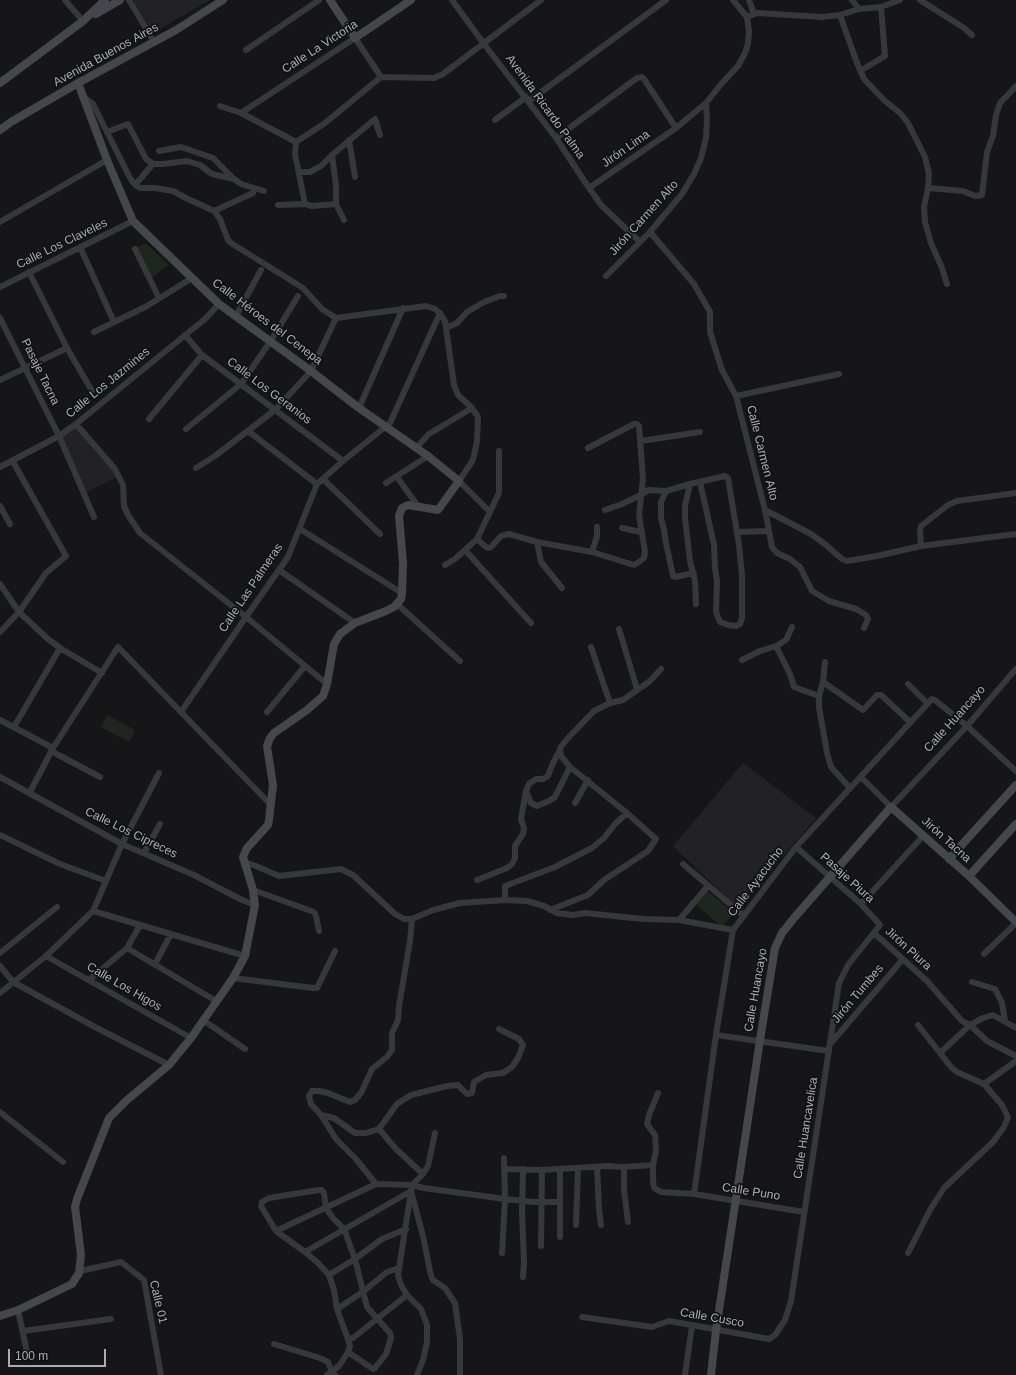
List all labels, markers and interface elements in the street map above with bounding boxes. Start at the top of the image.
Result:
street label: Calle La Victoria [280,17,360,77]
street label: Avenida Buenos Aires [51,20,161,90]
street label: Avenida Ricardo Palma [502,52,588,162]
street label: Jirón Lima [599,127,653,171]
street label: Jirón Carmen Alto [607,177,681,259]
street label: Calle Los Claveles [14,216,110,272]
street label: Calle Héroes del Cenepa [209,276,325,368]
street label: Pasaje Tacna [18,336,62,408]
street label: Calle Los Jazmines [63,345,153,421]
street label: Calle Los Geranios [224,355,314,427]
street label: Calle Carmen Alto [743,404,781,502]
street label: Calle Las Palmeras [216,541,286,635]
street label: Calle Huancayo [921,683,989,755]
street label: Calle Los Cipreces [83,804,179,862]
street label: Jirón Tacna [918,814,974,866]
street label: Calle Ayacucho [725,844,787,920]
street label: Pasaje Piura [817,850,877,906]
street label: Jirón Piura [882,924,934,974]
street label: Calle Huancayo [742,947,770,1033]
street label: Calle Los Higos [84,960,164,1014]
street label: Jirón Tumbes [829,962,887,1026]
street label: Calle Huancavelica [791,1076,821,1180]
street label: Calle Puno [721,1180,781,1204]
street label: Calle 01 [146,1279,170,1325]
street label: Calle Cusco [679,1305,745,1331]
scale bar [10,1341,108,1367]
text: 100 m [15,1349,48,1363]

